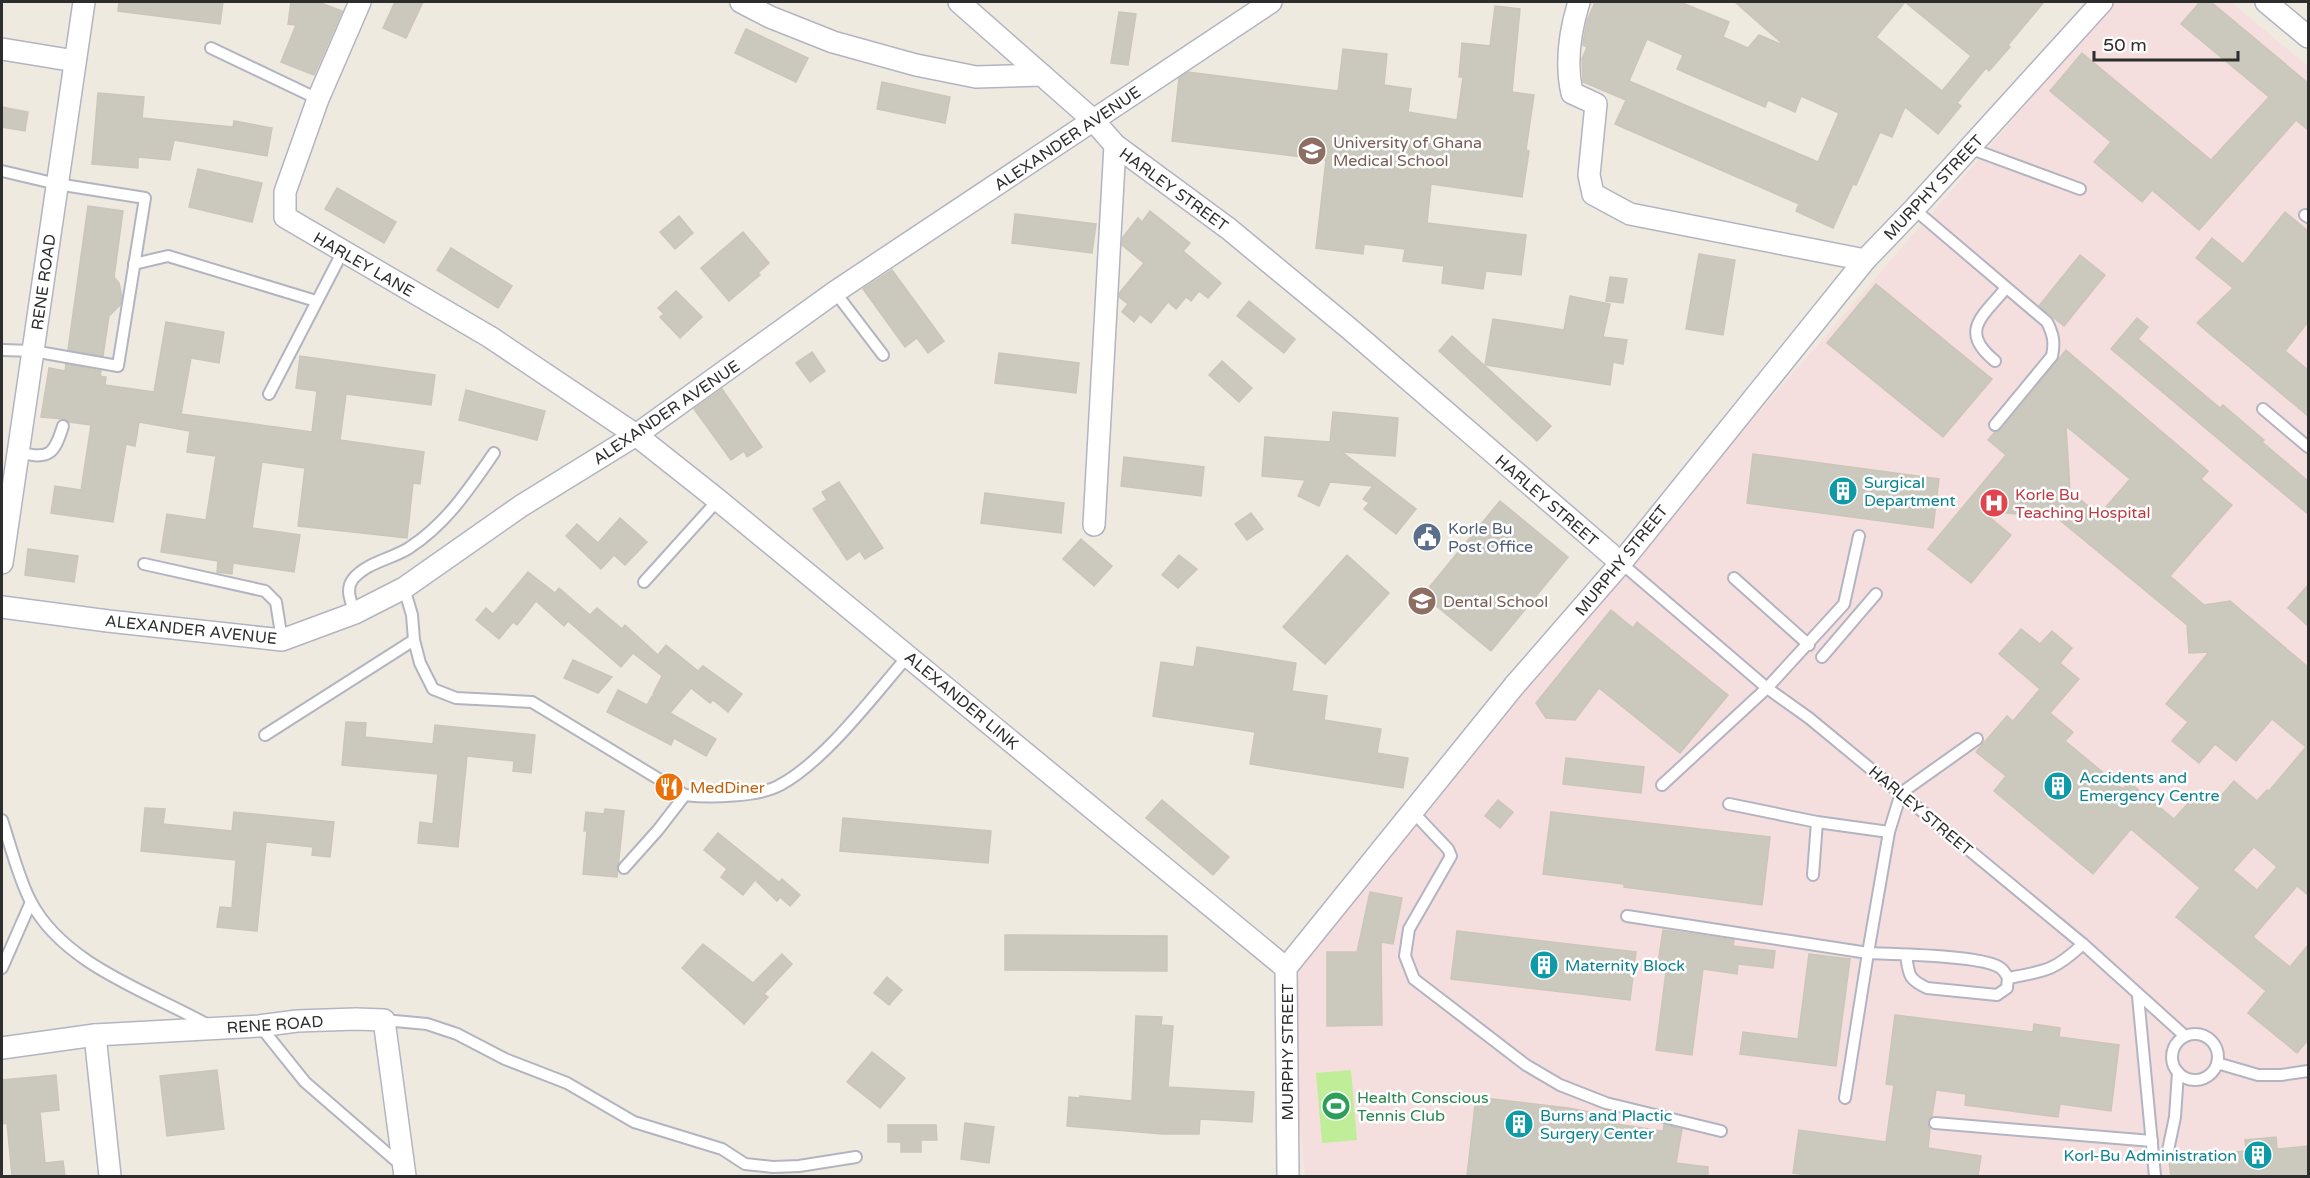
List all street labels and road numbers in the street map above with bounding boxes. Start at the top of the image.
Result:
street label: ALEXANDER AVENUE [990,82,1145,195]
street label: MURPHY STREET [1880,131,1988,245]
street label: HARLEY STREET [1115,144,1232,236]
street label: HARLEY LANE [310,228,417,302]
street label: RENE ROAD [27,233,61,332]
street label: ALEXANDER AVENUE [589,356,744,469]
street label: HARLEY STREET [1491,451,1602,551]
street label: MURPHY STREET [1571,501,1673,620]
street label: ALEXANDER AVENUE [104,611,278,649]
street label: ALEXANDER LINK [900,647,1023,754]
street label: HARLEY STREET [1864,761,1977,860]
street label: MURPHY STREET [1278,983,1298,1120]
street label: RENE ROAD [226,1012,324,1038]

